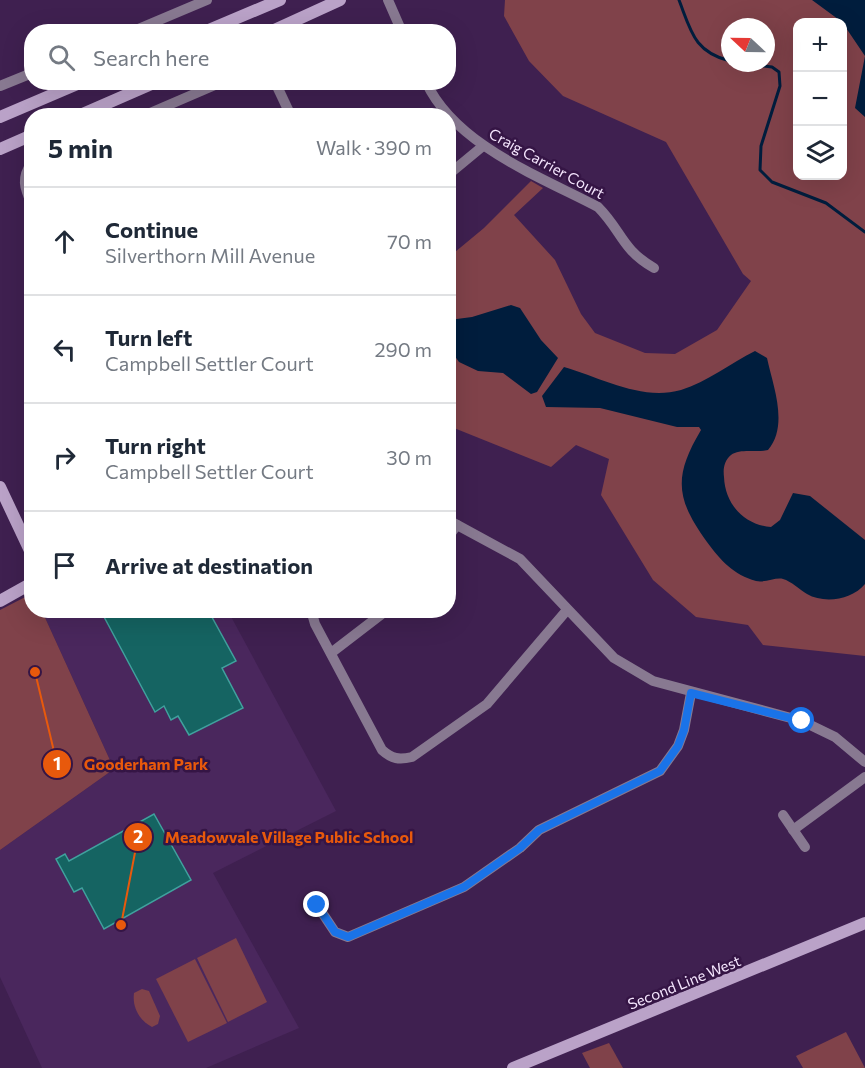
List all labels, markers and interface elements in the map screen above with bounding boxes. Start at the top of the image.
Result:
north arrow [721,18,775,72]
map controls [793,18,847,180]
button: + [793,18,847,72]
search box [24,24,456,90]
icon: search [45,41,78,74]
text: Search here [93,44,209,71]
button: − [793,72,847,126]
street label: Craig Carrier Court [486,124,608,202]
button: layers [793,126,847,180]
text: 5 min [48,132,113,163]
text: Walk · 390 m [316,135,432,159]
text: Continue [105,216,198,243]
icon: ahead [48,225,81,258]
text: 70 m [387,229,432,253]
text: Silverthorn Mill Avenue [105,243,315,267]
text: Turn left [105,324,192,351]
icon: left [48,333,81,366]
text: 290 m [374,337,432,361]
text: Campbell Settler Court [105,351,314,375]
text: Turn right [105,432,206,459]
icon: right [48,441,81,474]
text: 30 m [386,445,432,469]
text: Campbell Settler Court [105,459,314,483]
icon: arrive [48,549,81,582]
text: Arrive at destination [105,552,313,579]
route start [788,707,814,733]
callout: Gooderham Park [42,747,220,781]
text: 1 [53,752,61,774]
text: Gooderham Park [84,754,209,773]
callout: Meadowvale Village Public School [123,820,425,854]
text: 2 [133,825,143,847]
text: Meadowvale Village Public School [165,827,413,846]
route end [303,891,329,917]
street label: Second Line West [625,951,743,1013]

